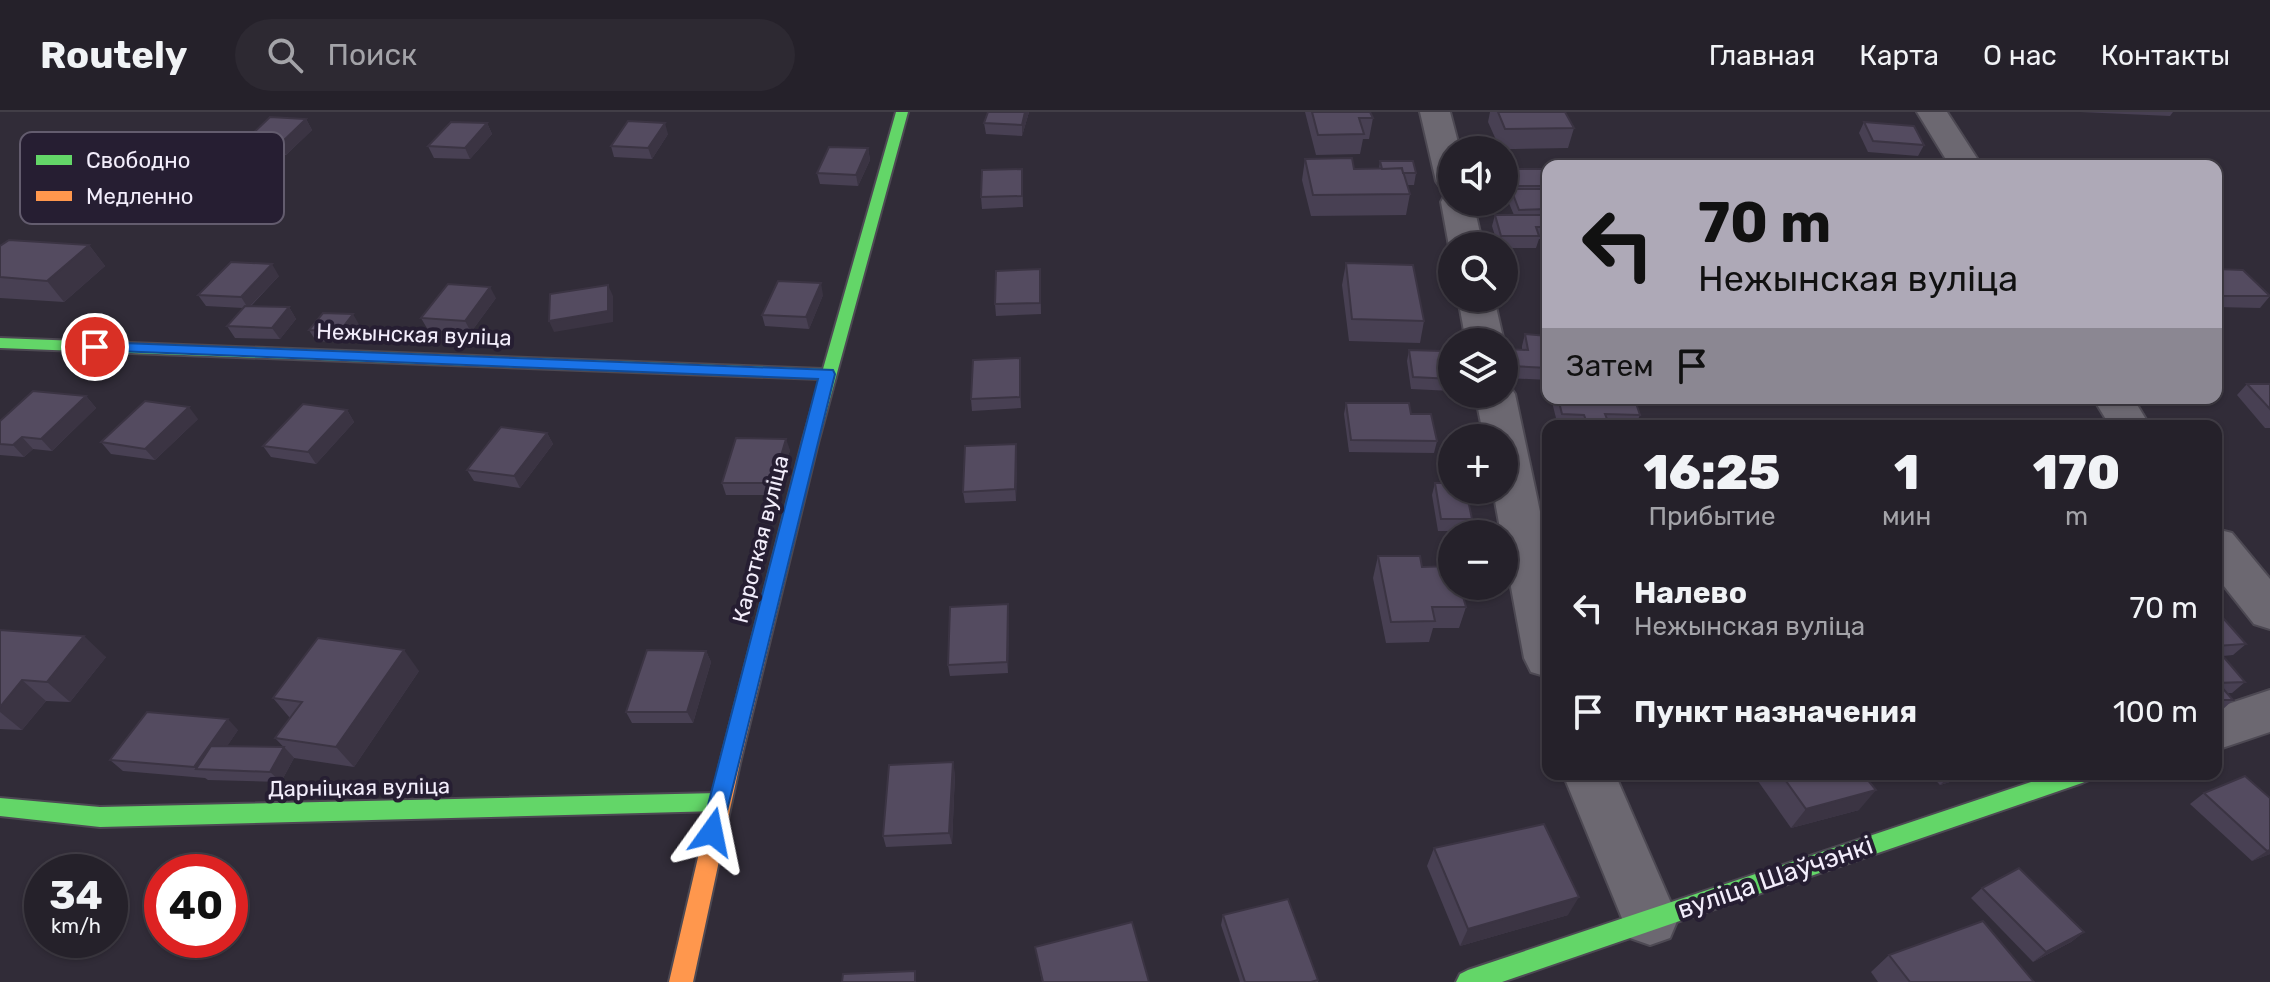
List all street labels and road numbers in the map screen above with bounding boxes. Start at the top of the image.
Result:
street label: Нежынская вуліца [316,318,512,351]
street label: Кароткая вуліца [727,452,794,626]
street label: Дарніцкая вуліца [268,772,450,803]
street label: вуліца Шаўчэнкі [1673,830,1877,925]

